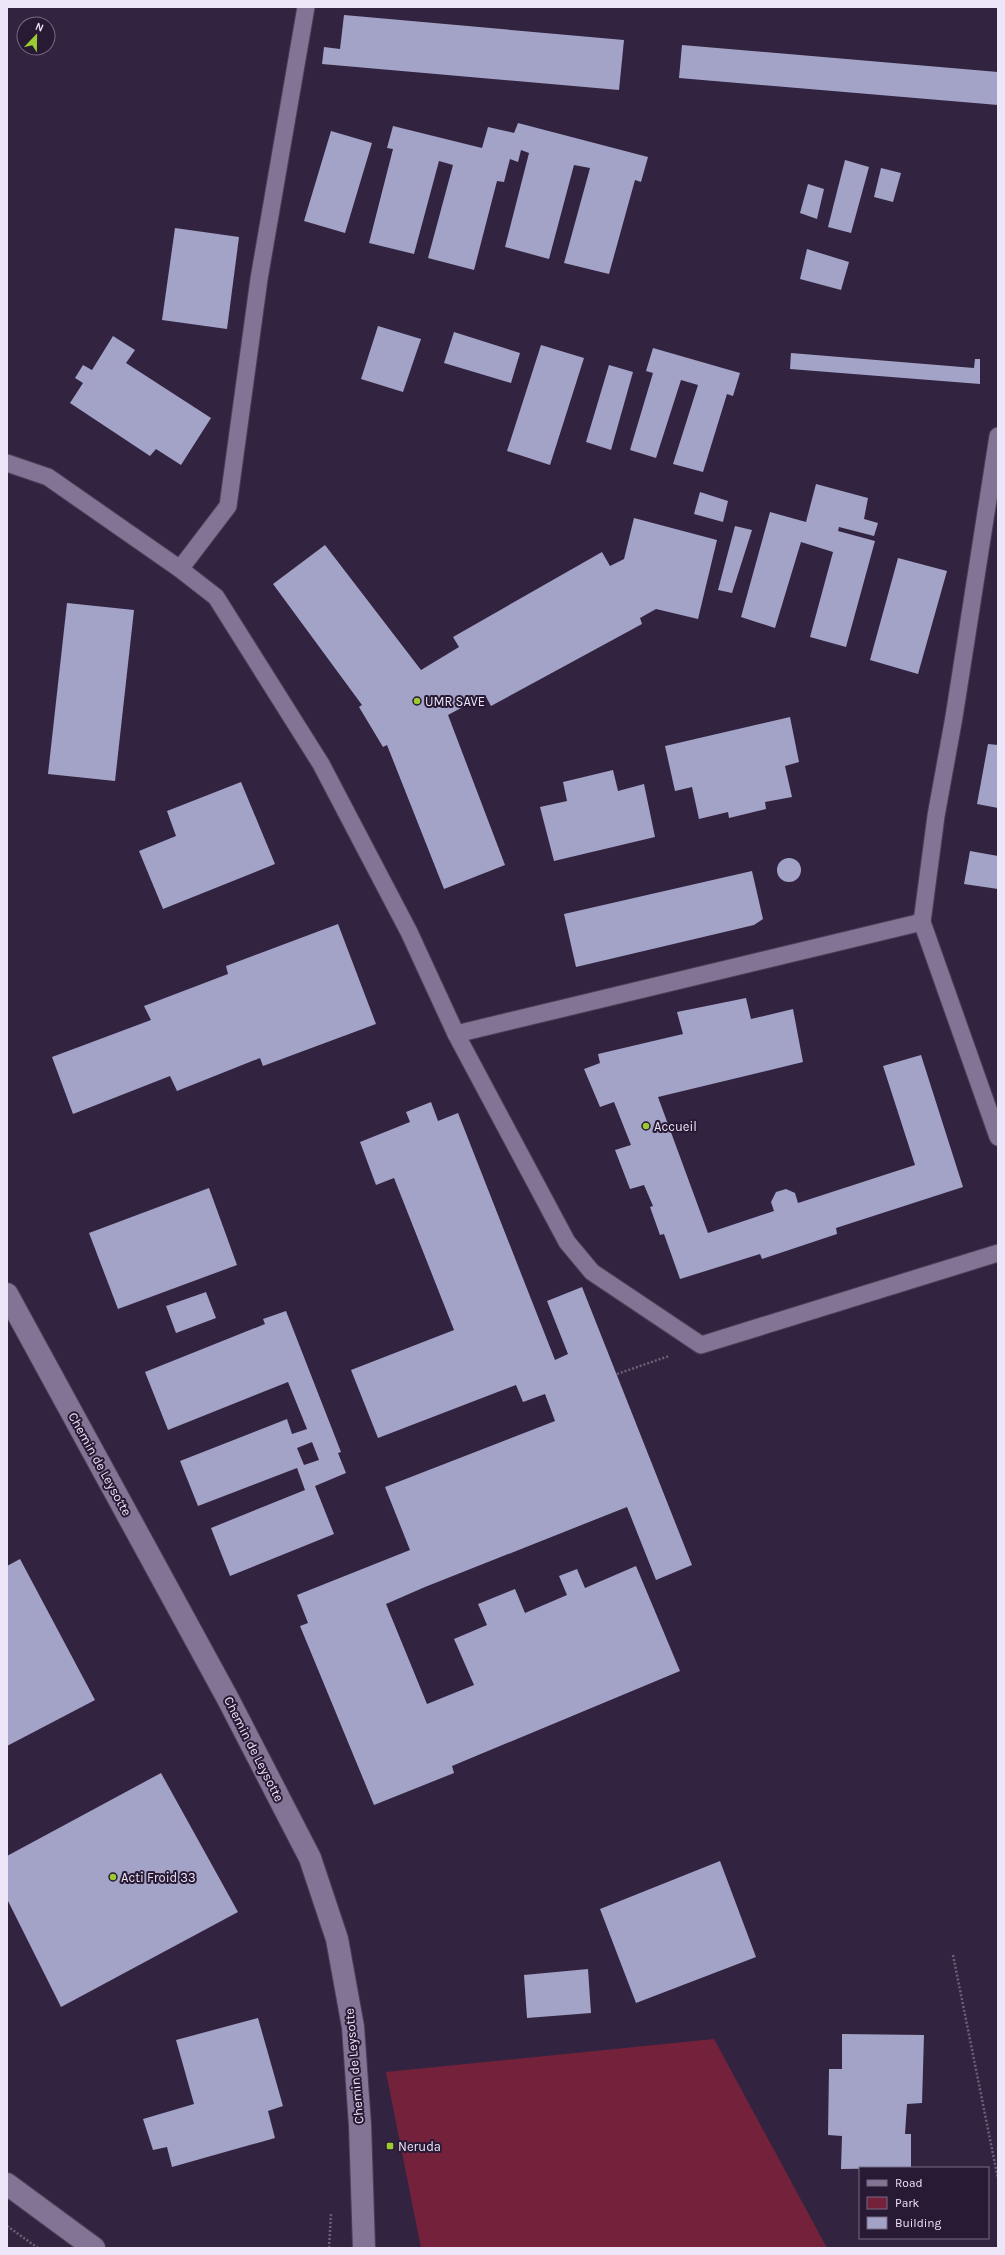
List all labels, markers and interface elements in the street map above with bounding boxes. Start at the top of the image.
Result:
north arrow [16,16,56,56]
text: N [33,20,46,35]
place label: UMR SAVE [425,694,485,709]
marker: UMR SAVE [412,696,422,706]
place label: Accueil [654,1119,697,1134]
marker: Accueil [641,1121,651,1131]
street label: Chemin de Leysotte [65,1410,135,1519]
street label: Chemin de Leysotte [221,1694,287,1804]
place label: Acti Froid 33 [121,1870,196,1885]
marker: Acti Froid 33 [108,1872,118,1882]
street label: Chemin de Leysotte [341,2007,367,2124]
place label: Neruda [398,2139,441,2154]
marker: Neruda [385,2141,395,2151]
legend [859,2167,989,2239]
text: Road [895,2176,923,2190]
text: Park [895,2196,920,2210]
text: Building [895,2216,942,2230]

